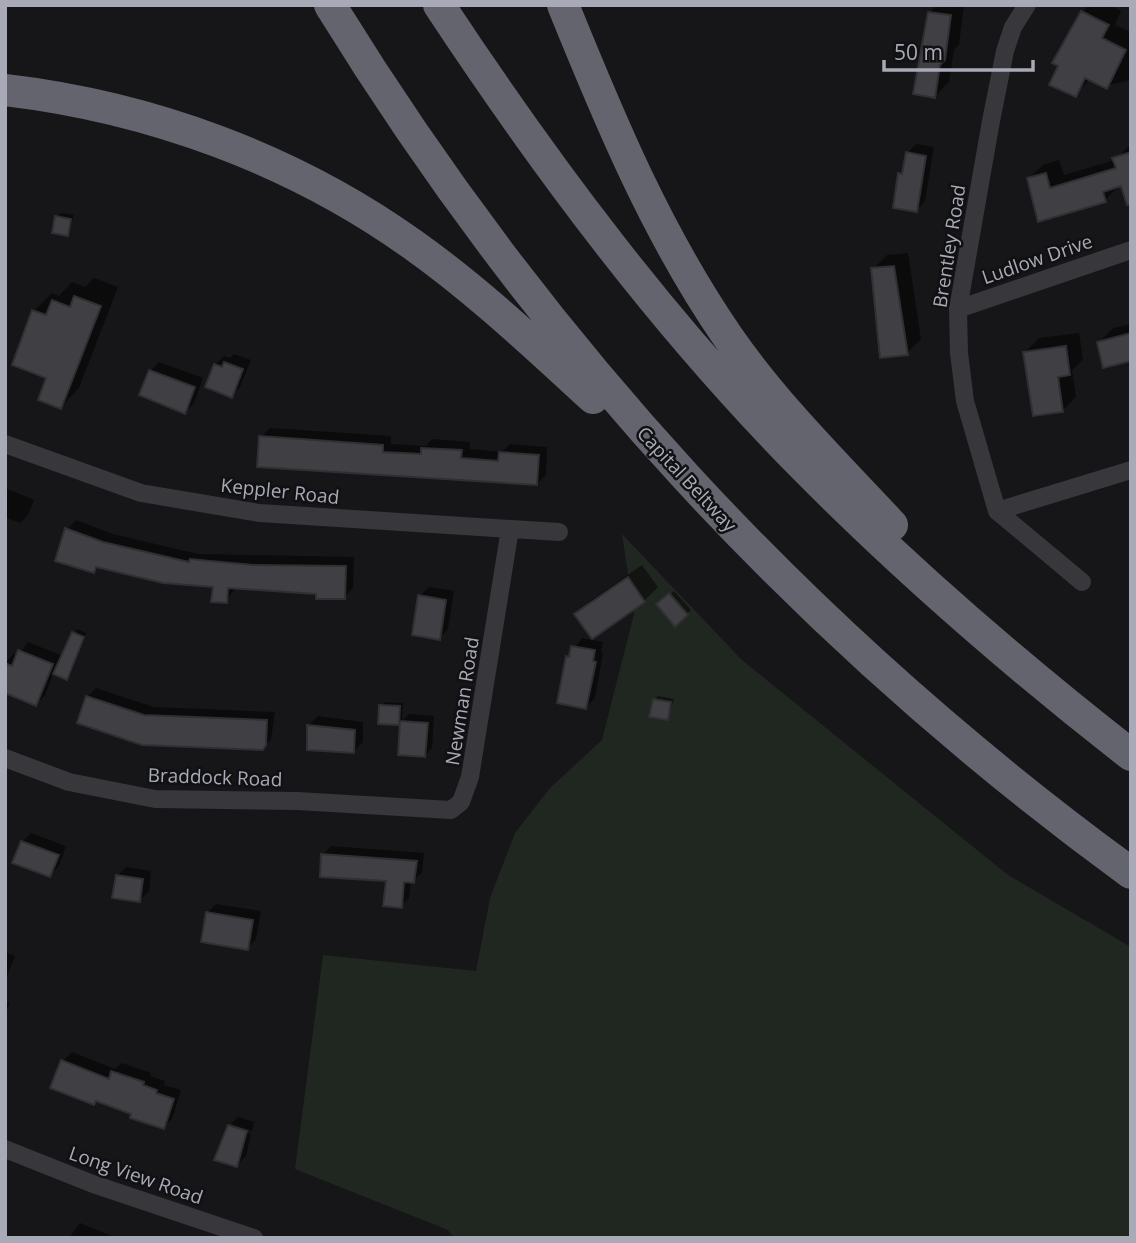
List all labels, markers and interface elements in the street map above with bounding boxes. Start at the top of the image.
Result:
scale bar [884,28,1033,72]
text: 50 m [894,38,943,66]
street label: Brentley Road [926,183,972,309]
street label: Ludlow Drive [978,228,1096,290]
street label: Capital Beltway [631,421,743,538]
street label: Keppler Road [219,472,341,510]
street label: Newman Road [439,635,485,767]
street label: Braddock Road [147,762,283,792]
street label: Long View Road [66,1140,206,1210]

